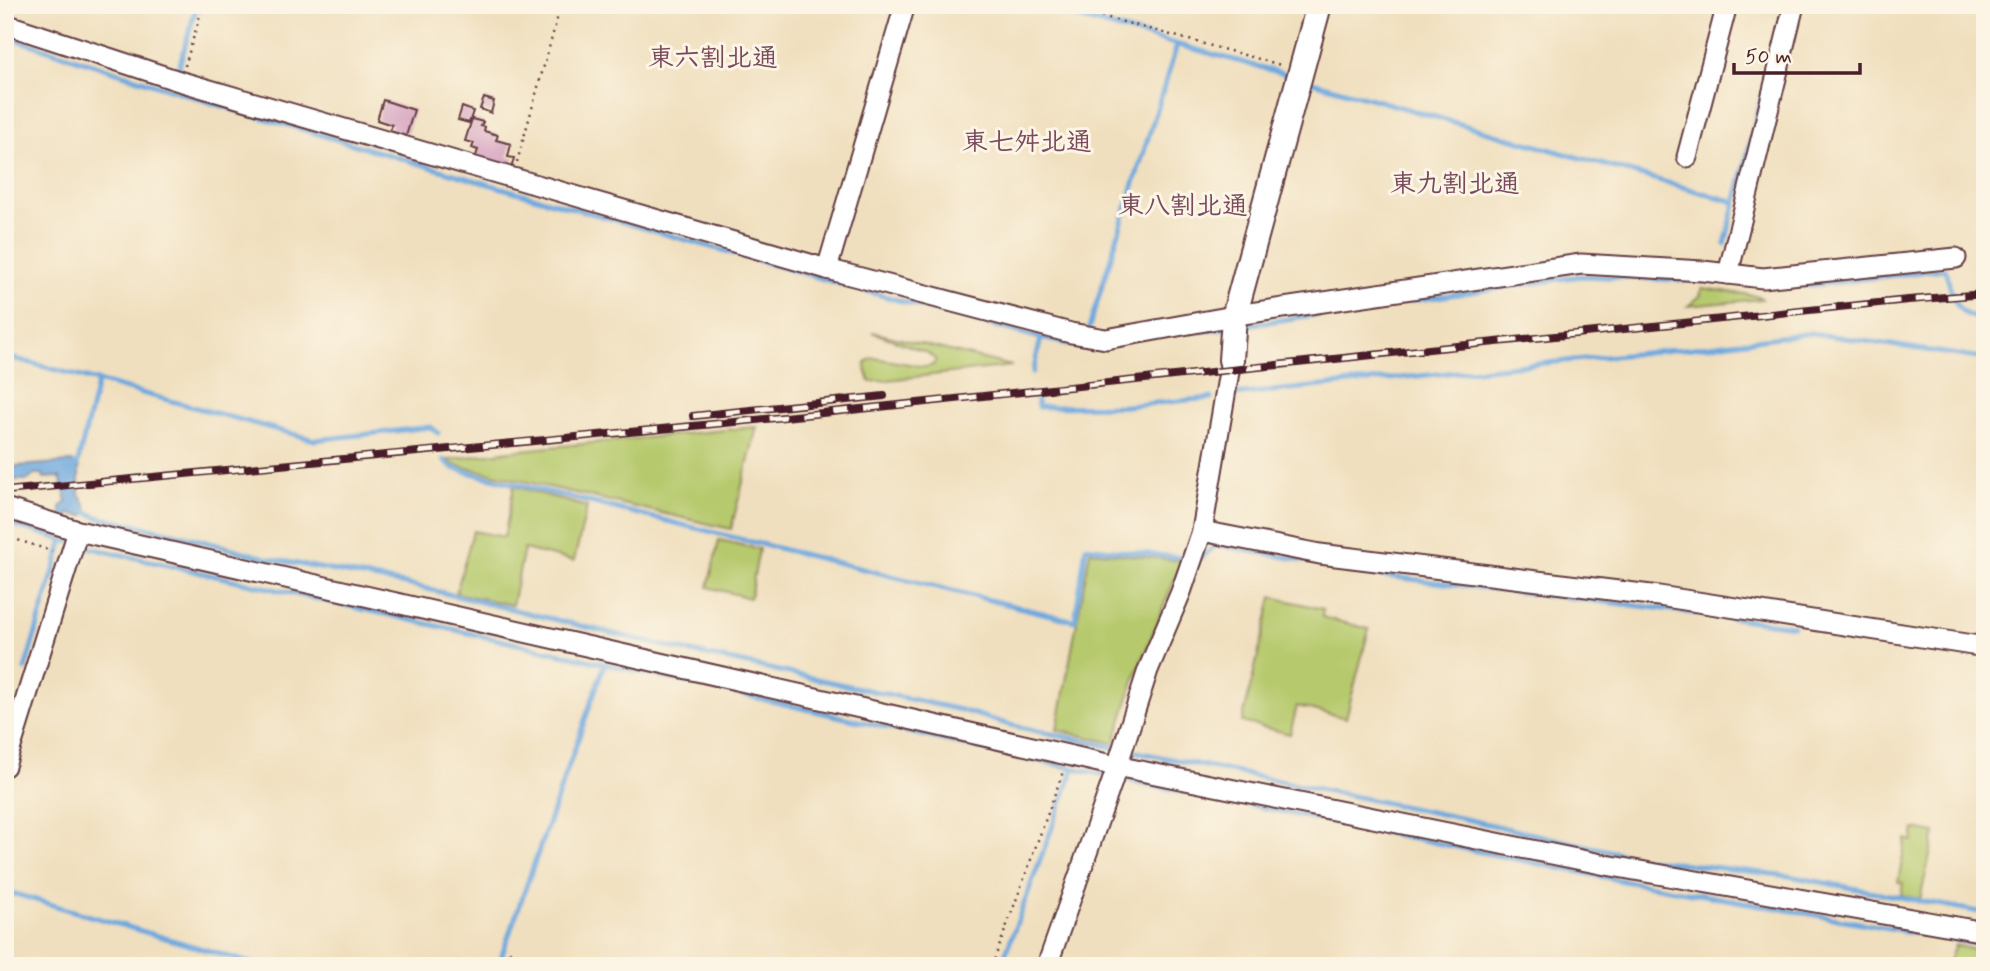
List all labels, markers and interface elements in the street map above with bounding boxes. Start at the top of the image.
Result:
scale bar [1734,32,1860,76]
district label: 東六割北通 [648,42,778,76]
text: 50 m [1745,43,1792,71]
district label: 東七舛北通 [962,126,1092,160]
district label: 東九割北通 [1390,168,1520,202]
district label: 東八割北通 [1118,190,1248,224]

